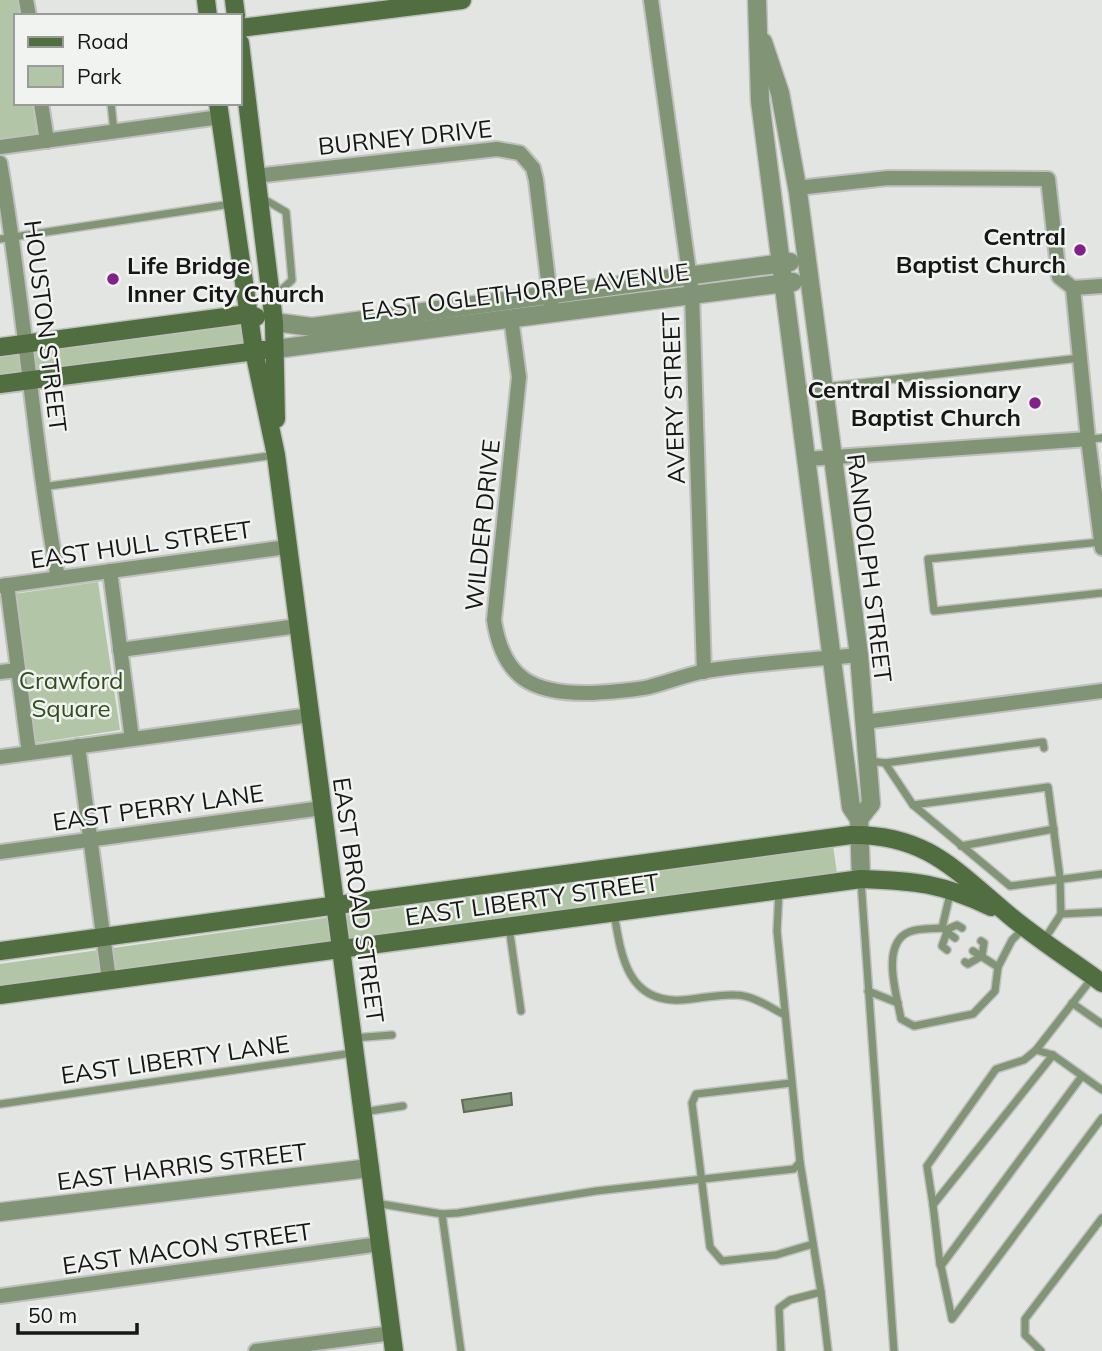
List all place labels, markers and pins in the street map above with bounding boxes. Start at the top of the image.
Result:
place label: Central Baptist Church [896,221,1066,279]
marker: Central Baptist Church [1072,242,1088,258]
place label: Life Bridge Inner City Church [127,250,325,308]
marker: Life Bridge Inner City Church [105,271,121,287]
place label: Central Missionary Baptist Church [807,374,1022,432]
marker: Central Missionary Baptist Church [1027,395,1043,411]

